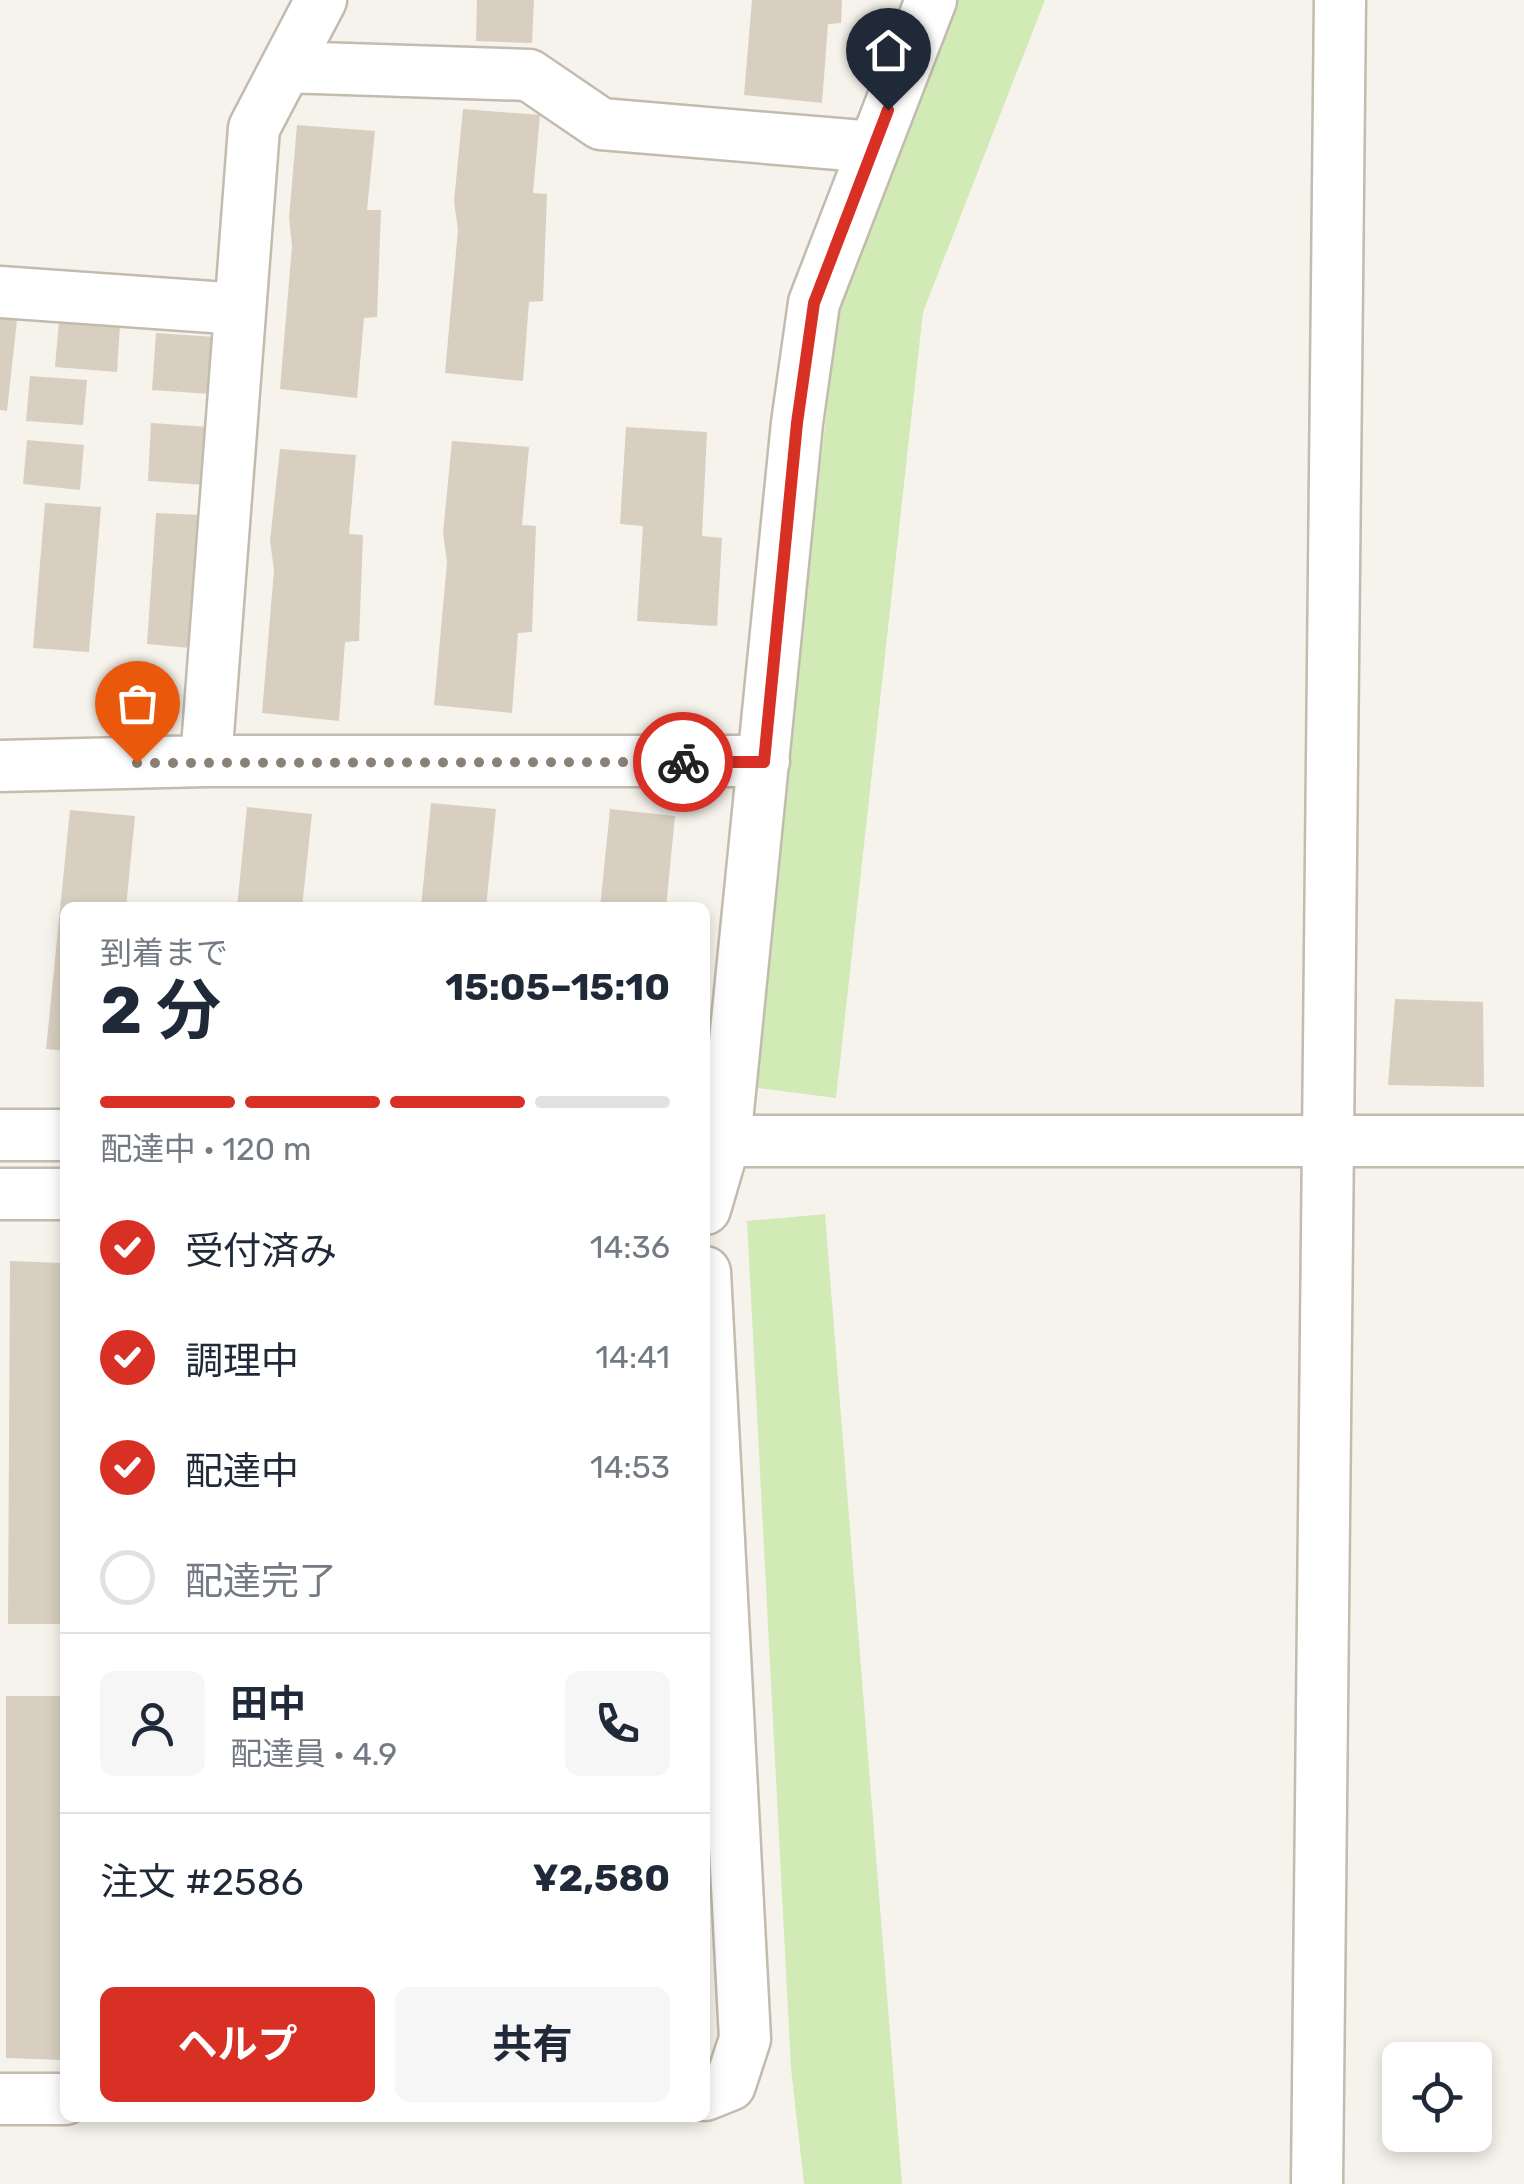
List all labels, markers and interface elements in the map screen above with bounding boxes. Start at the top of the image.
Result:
pin [846,8,931,111]
icon: home [861,23,916,78]
pin [95,661,180,764]
icon: bag [110,676,165,731]
courier [633,712,733,812]
icon: bike [656,735,711,790]
text: 到着まで [100,934,228,972]
text: 15:05–15:10 [445,964,670,1010]
text: 2 分 [100,972,221,1049]
text: 配達中 · 120 m [100,1130,311,1168]
icon: check [100,1220,155,1275]
text: 受付済み [185,1228,337,1274]
text: 14:36 [590,1228,670,1266]
icon: check [100,1330,155,1385]
text: 調理中 [185,1338,299,1384]
text: 14:41 [595,1338,670,1376]
icon: check [100,1440,155,1495]
text: 配達中 [185,1448,299,1494]
text: 14:53 [590,1448,670,1486]
text: 配達完了 [185,1558,337,1604]
button: person [100,1671,205,1776]
button: phone [565,1671,670,1776]
text: 田中 [230,1681,306,1727]
text: 配達員 · 4.9 [230,1735,397,1773]
text: ¥2,580 [532,1855,670,1901]
text: 注文 #2586 [100,1859,304,1905]
button: ヘルプ [100,1987,375,2102]
button: 共有 [395,1987,670,2102]
map controls [1382,2042,1492,2152]
button: locate [1382,2042,1492,2152]

